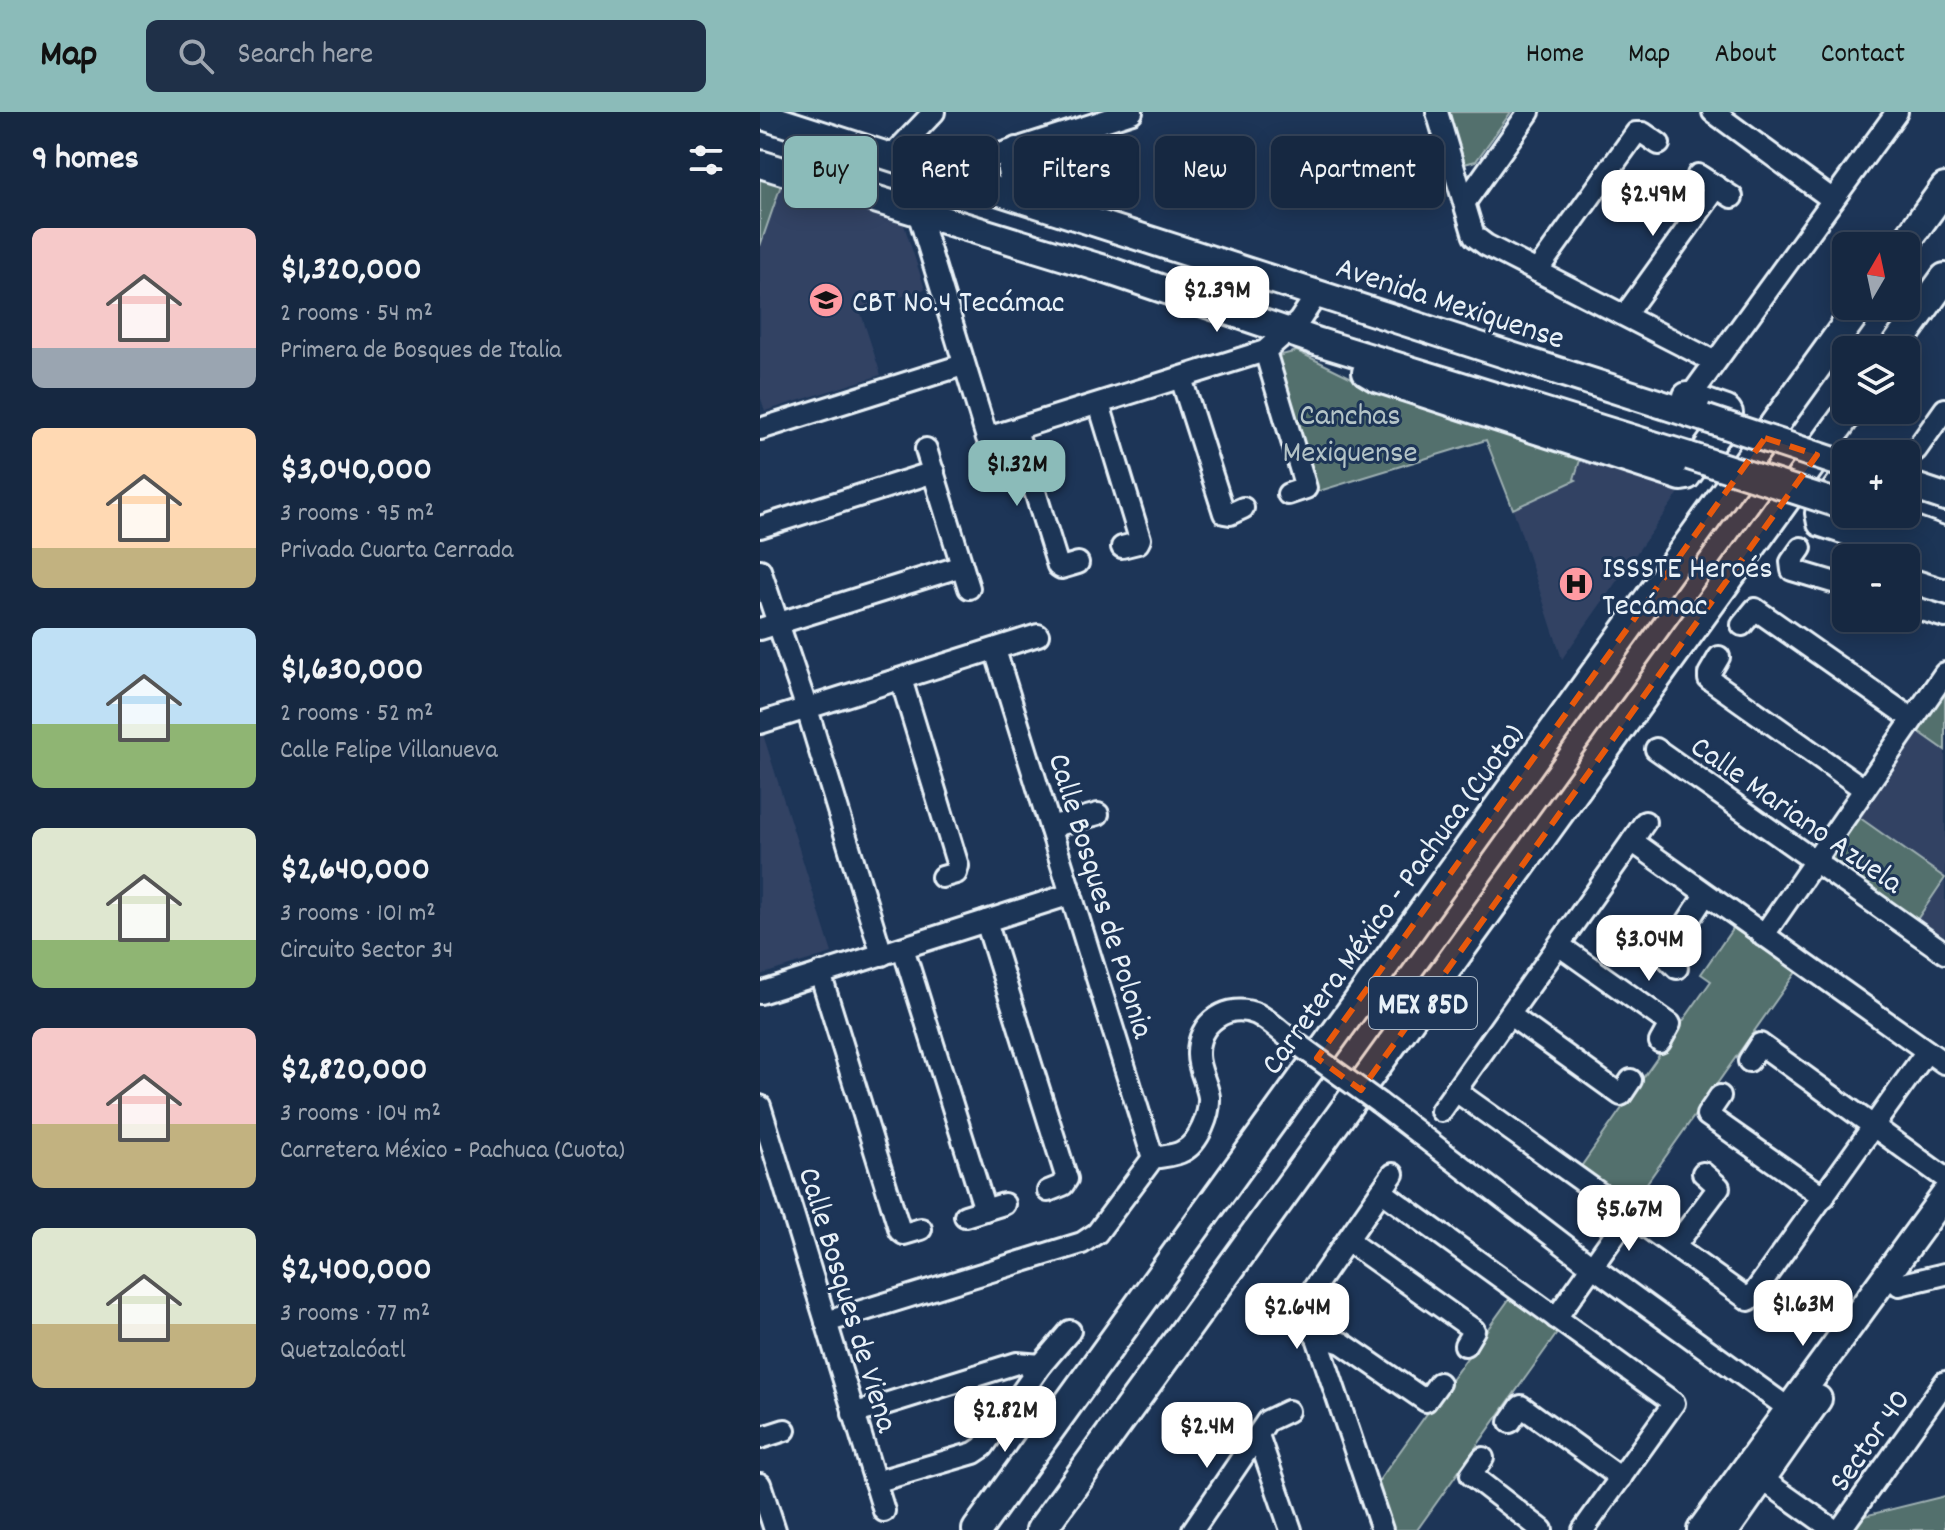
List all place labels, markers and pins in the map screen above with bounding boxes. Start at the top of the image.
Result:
pin: $2.49M [1588,170,1718,238]
pin: $2.39M [1152,266,1282,334]
school or university icon: CBT No.4 Tecámac [807,281,845,319]
place label: CBT No.4 Tecámac [852,282,1065,328]
pin: $1.32M [952,440,1082,508]
place label: ISSSTE Heroés Tecámac [1602,548,1773,631]
hospital icon: ISSSTE Heroés Tecámac [1557,565,1595,603]
pin: $3.04M [1584,915,1714,983]
pin: $5.67M [1564,1185,1694,1253]
pin: $1.63M [1738,1280,1868,1348]
pin: $2.64M [1232,1283,1362,1351]
pin: $2.82M [940,1386,1070,1454]
pin: $2.4M [1151,1402,1263,1470]

